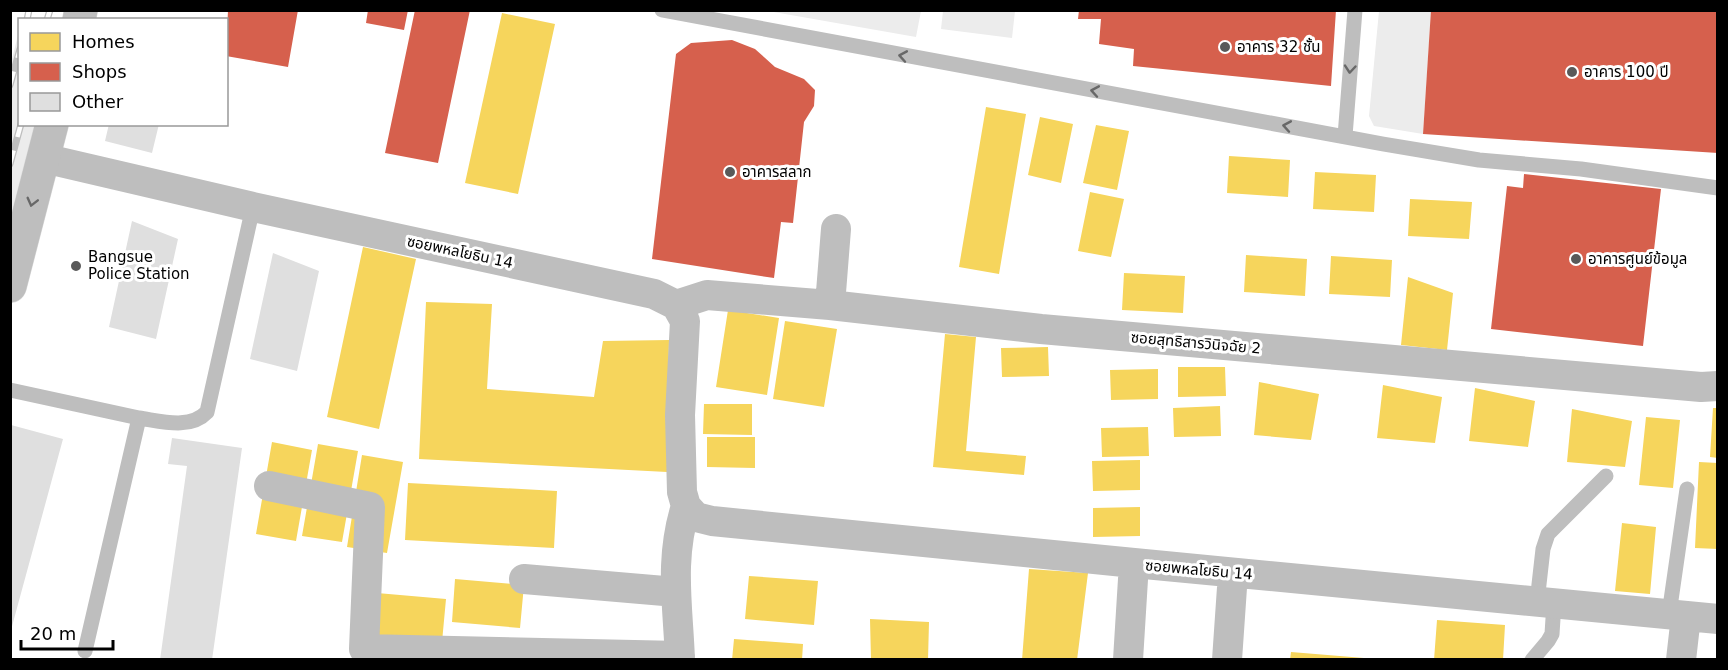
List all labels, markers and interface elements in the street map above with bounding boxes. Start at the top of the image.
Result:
legend [18,18,228,126]
text: Homes [72,31,135,52]
place label: อาคาร 32 ชั้น [1237,37,1320,56]
marker: อาคาร 32 ชั้น [1218,40,1232,54]
one-way arrow [899,50,909,63]
text: Shops [72,61,127,82]
place label: อาคาร 100 ปี [1584,63,1669,81]
one-way arrow [1344,64,1357,73]
marker: อาคาร 100 ปี [1565,65,1579,79]
one-way arrow [1091,85,1101,98]
text: Other [72,91,124,112]
one-way arrow [1282,120,1292,133]
place label: อาคารสลาก [742,163,812,181]
marker: อาคารสลาก [723,165,737,179]
one-way arrow [26,196,39,206]
street label: ซอยพหลโยธิน 14 [405,232,515,272]
place label: Bangsue Police Station [88,248,190,283]
place label: อาคารศูนย์ข้อมูล [1588,250,1687,268]
marker: อาคารศูนย์ข้อมูล [1569,252,1583,266]
marker: Bangsue Police Station [69,259,83,273]
street label: ซอยสุทธิสารวินิจฉัย 2 [1130,328,1262,358]
street label: ซอยพหลโยธิน 14 [1144,556,1254,584]
scale bar [21,613,112,651]
text: 20 m [30,623,76,644]

